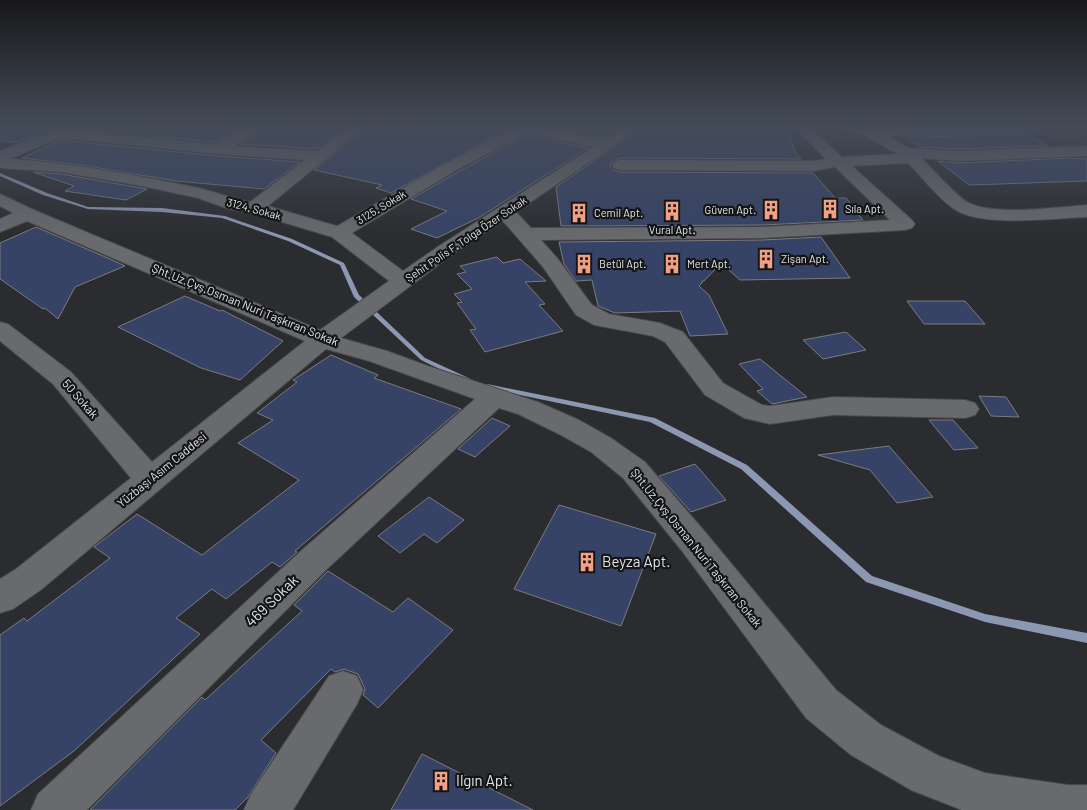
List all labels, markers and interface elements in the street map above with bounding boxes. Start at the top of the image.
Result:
street label: 3125. Sokak [354,187,408,226]
street label: Şehit Polis F. Tolga Özer Sokak [402,192,529,284]
street label: 3124. Sokak [226,195,283,222]
building icon: Sıla Apt. [819,198,841,220]
building icon: Güven Apt. [760,199,782,221]
building icon: Vural Apt. [661,200,683,222]
building icon: Cemil Apt. [568,202,590,224]
place label: Sıla Apt. [845,202,884,215]
place label: Güven Apt. [704,203,756,216]
place label: Cemil Apt. [594,206,643,219]
place label: Vural Apt. [649,223,695,236]
building icon: Zişan Apt. [755,248,777,270]
place label: Zişan Apt. [781,252,829,265]
building icon: Betül Apt. [573,253,595,275]
building icon: Mert Apt. [661,253,683,275]
place label: Betül Apt. [599,257,646,270]
place label: Mert Apt. [687,257,731,270]
street label: Şht.Uz.Çvş.Osman Nuri Taşkıran Sokak [150,260,341,348]
street label: 50 Sokak [60,376,101,421]
street label: Yüzbaşı Asım Caddesi [114,429,209,510]
street label: Şht.Uz.Çvş.Osman Nuri Taşkıran Sokak [628,465,765,629]
building icon: Beyza Apt. [576,551,598,573]
place label: Beyza Apt. [602,552,670,570]
street label: 469 Sokak [241,570,302,630]
building icon: Ilgın Apt. [430,770,452,792]
place label: Ilgın Apt. [456,771,513,789]

